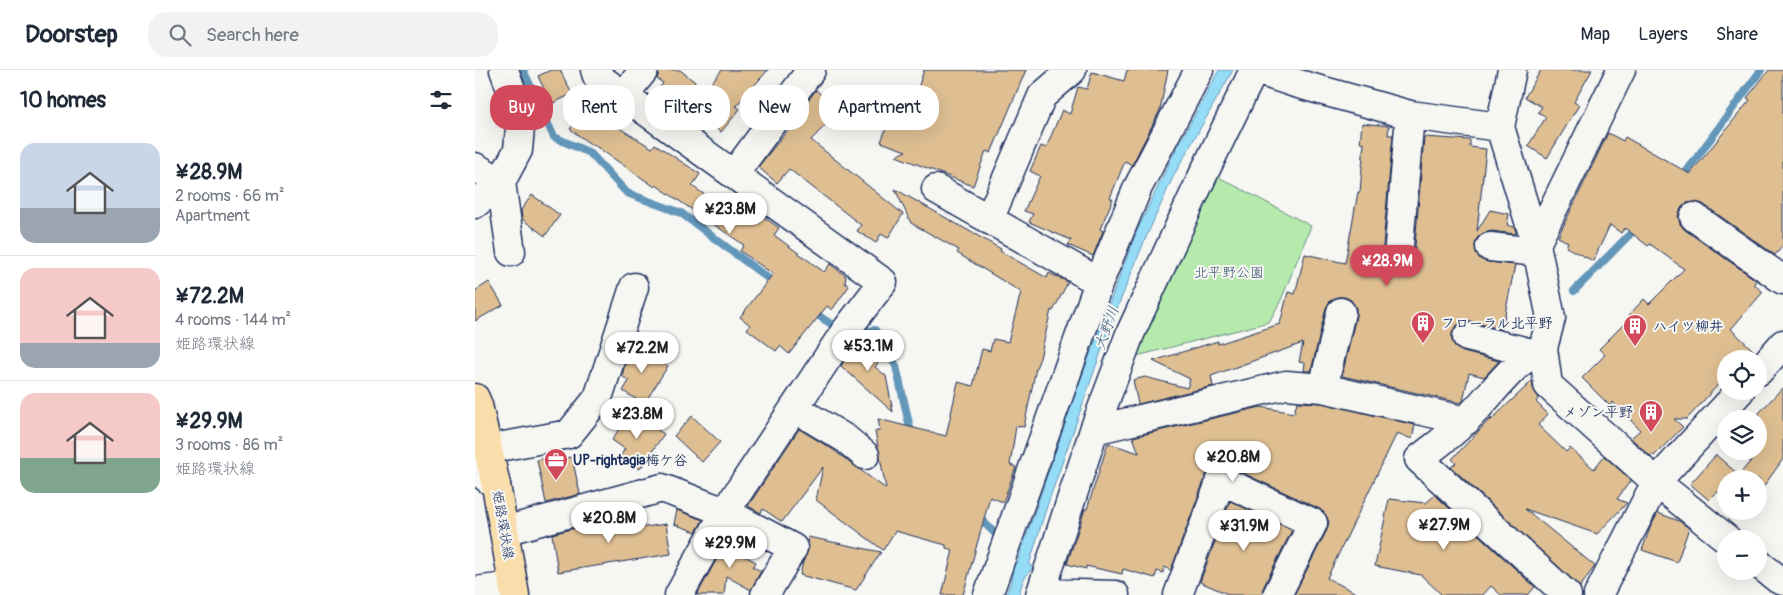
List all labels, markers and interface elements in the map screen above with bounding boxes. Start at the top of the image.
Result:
search box [148,12,498,57]
text: Doorstep [25,20,118,49]
icon: search [166,21,194,49]
text: Search here [206,23,299,47]
text: Map [1581,23,1610,46]
text: Layers [1638,23,1688,46]
text: Share [1716,23,1758,46]
chip: Buy [490,85,553,130]
chip: Rent [563,85,635,130]
chip: Filters [645,85,730,130]
chip: New [740,85,809,130]
chip: Apartment [819,85,939,130]
icon: filters [427,86,455,114]
text: 10 homes [20,87,106,114]
text: ¥28.9M [175,159,242,186]
icon: home [60,163,120,223]
text: 2 rooms · 66 m² [175,186,285,206]
pin: ¥23.8M [689,192,771,235]
text: ¥23.8M [704,199,756,219]
text: Apartment [175,206,250,226]
pin: ¥28.9M [1346,244,1428,287]
text: ¥28.9M [1361,251,1413,271]
park label: 北平野公園 [1194,264,1264,281]
text: ¥72.2M [175,283,244,310]
icon: home [60,288,120,348]
water label: 大野川 [1090,304,1124,352]
text: 4 rooms · 144 m² [175,310,291,330]
building icon: フローラル北平野 [1410,310,1436,344]
building icon: ハイツ柳井 [1622,313,1648,347]
place label: フローラル北平野 [1441,315,1552,332]
place label: ハイツ柳井 [1653,318,1723,335]
pin: ¥53.1M [827,330,909,372]
pin: ¥72.2M [601,332,683,374]
text: 姫路環状線 [175,334,255,354]
text: ¥53.1M [843,336,893,356]
text: ¥72.2M [616,338,668,358]
map controls [1717,350,1767,580]
button: locate [1717,350,1767,400]
pin: ¥23.8M [596,398,678,440]
building icon: メゾン平野 [1638,399,1664,433]
text: ¥23.8M [611,404,663,424]
place label: メゾン平野 [1563,404,1633,421]
text: ¥29.9M [175,408,243,435]
button: layers [1717,410,1767,460]
icon: home [60,413,120,473]
text: 3 rooms · 86 m² [175,435,283,455]
pin: ¥20.8M [1192,440,1274,483]
office icon: UP-rightagia梅ケ谷 [543,447,569,481]
text: ¥20.8M [1206,447,1260,467]
place label: UP-rightagia梅ケ谷 [573,452,687,469]
text: 姫路環状線 [175,459,255,479]
button: + [1717,470,1767,520]
street label: 姫路環状線 [489,489,517,561]
pin: ¥20.8M [568,502,650,544]
text: ¥20.8M [582,508,636,528]
pin: ¥27.9M [1403,508,1485,551]
pin: ¥31.9M [1203,510,1285,552]
text: ¥27.9M [1418,515,1470,535]
text: ¥31.9M [1219,516,1269,536]
pin: ¥29.9M [689,526,771,569]
button: − [1717,530,1767,580]
text: ¥29.9M [704,533,756,553]

